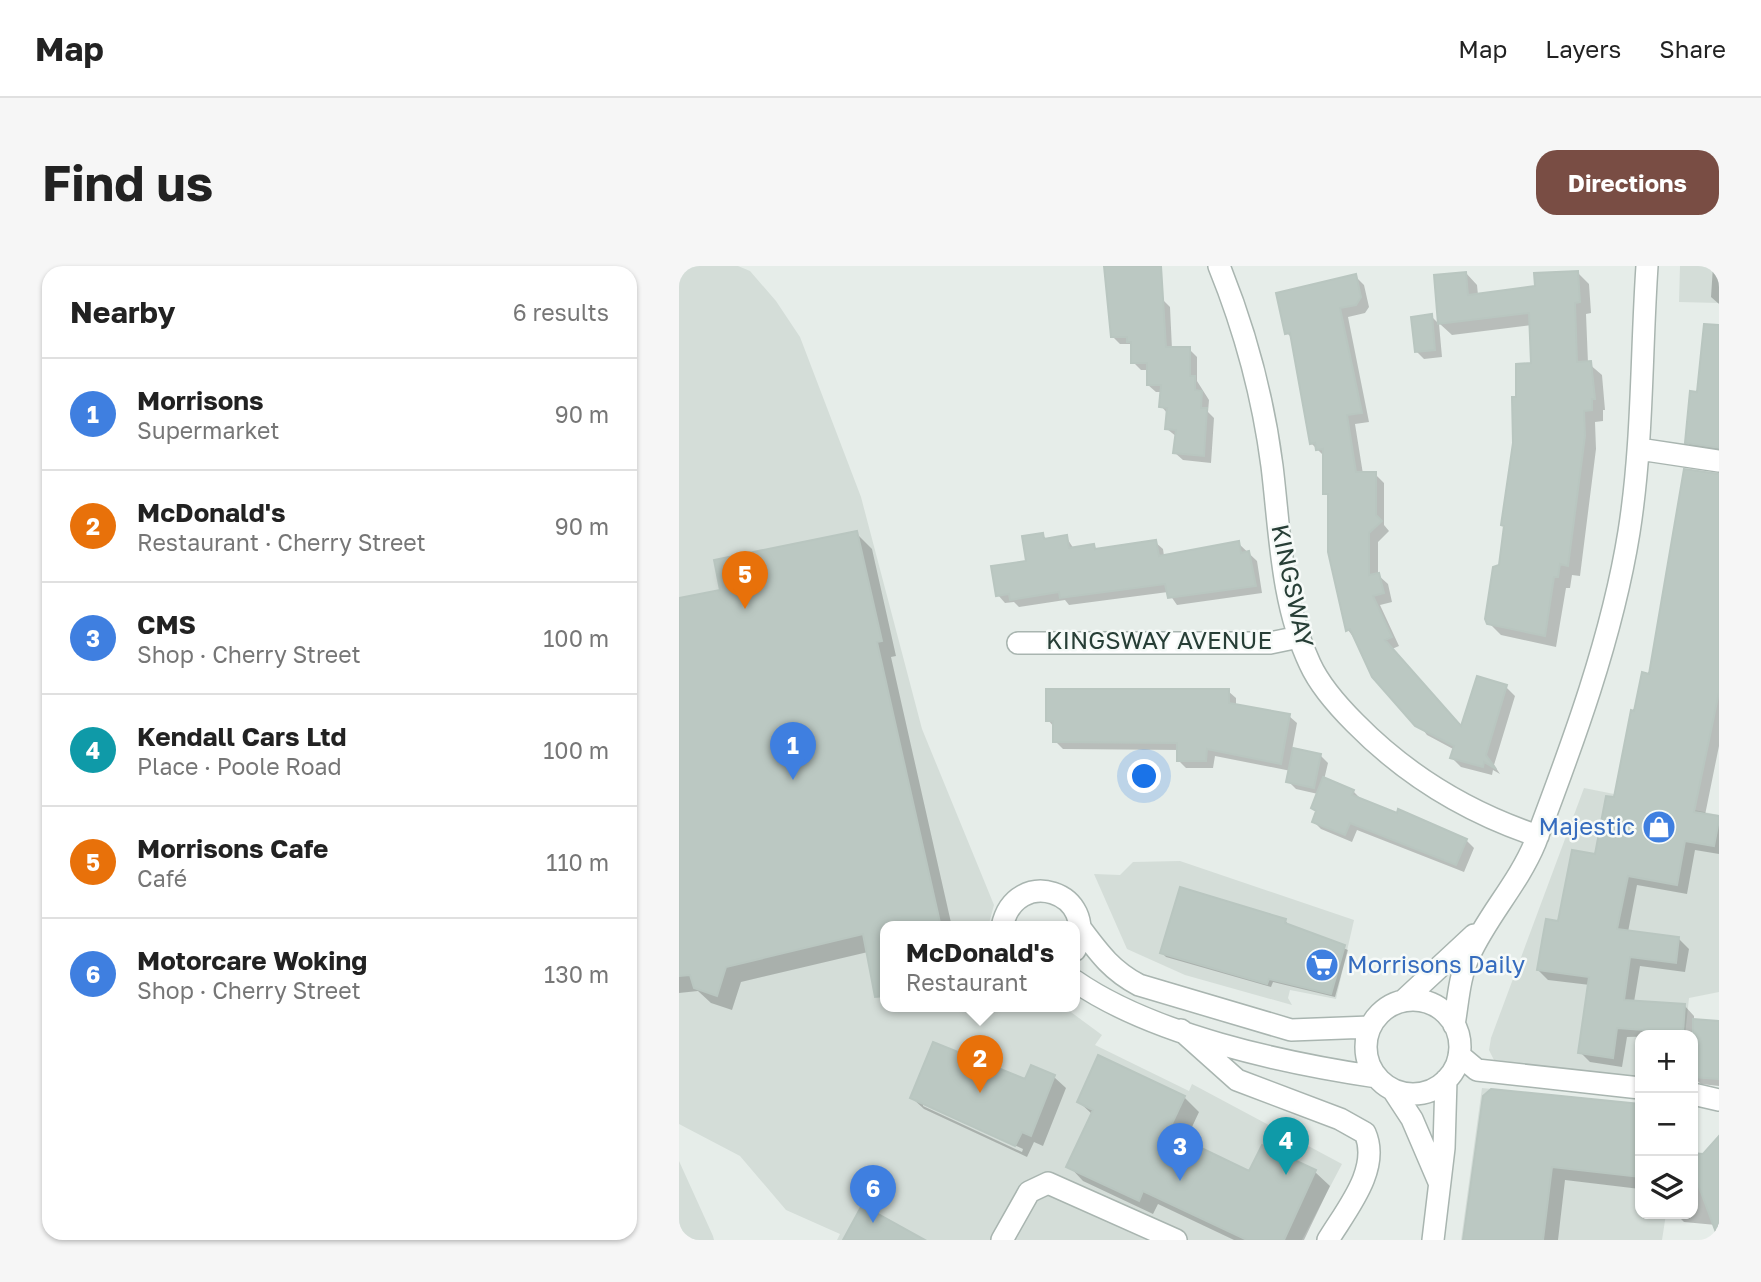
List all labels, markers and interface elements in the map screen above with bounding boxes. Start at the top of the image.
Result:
text: Map [35,29,104,68]
text: Map [1458,34,1507,63]
text: Layers [1545,34,1621,63]
text: Share [1659,34,1726,63]
button: Directions [1536,150,1719,215]
text: Find us [42,153,213,212]
text: Nearby [70,294,175,330]
text: 6 results [513,298,609,326]
text: Morrisons [137,385,264,416]
text: 1 [87,400,99,428]
text: 90 m [555,400,609,428]
text: Supermarket [137,416,280,444]
text: McDonald's [137,497,285,528]
text: 2 [86,512,100,540]
text: 90 m [555,512,609,540]
street label: KINGSWAY [1266,522,1321,650]
text: Restaurant · Cherry Street [137,528,426,556]
pin: 5 [722,551,768,609]
text: CMS [137,609,196,640]
text: 3 [86,624,100,652]
text: 100 m [543,624,609,652]
street label: KINGSWAY AVENUE [1046,625,1272,654]
text: Shop · Cherry Street [137,640,361,668]
text: Kendall Cars Ltd [137,721,347,752]
pin: 1 [770,722,816,780]
text: 4 [86,736,100,764]
text: 100 m [543,736,609,764]
text: Place · Poole Road [137,752,342,780]
your location [1127,759,1161,793]
shop icon: Majestic [1640,808,1678,846]
place label: Majestic [1539,811,1635,840]
text: Morrisons Cafe [137,833,328,864]
text: 5 [86,848,100,876]
text: 110 m [546,848,609,876]
text: Café [137,864,187,892]
popup [880,921,1080,1012]
text: McDonald's [906,937,1054,968]
text: Motorcare Woking [137,945,367,976]
supermarket icon: Morrisons Daily [1303,946,1341,984]
place label: Morrisons Daily [1347,949,1525,978]
text: 6 [86,960,100,988]
text: 130 m [544,960,609,988]
text: Restaurant [906,968,1028,996]
text: Shop · Cherry Street [137,976,361,1004]
map controls [1635,1030,1698,1219]
button: + [1635,1030,1698,1093]
pin: 2 [957,1035,1003,1093]
button: − [1635,1093,1698,1156]
pin: 4 [1263,1117,1309,1175]
pin: 3 [1157,1123,1203,1181]
button: layers [1635,1156,1698,1219]
pin: 6 [850,1165,896,1223]

